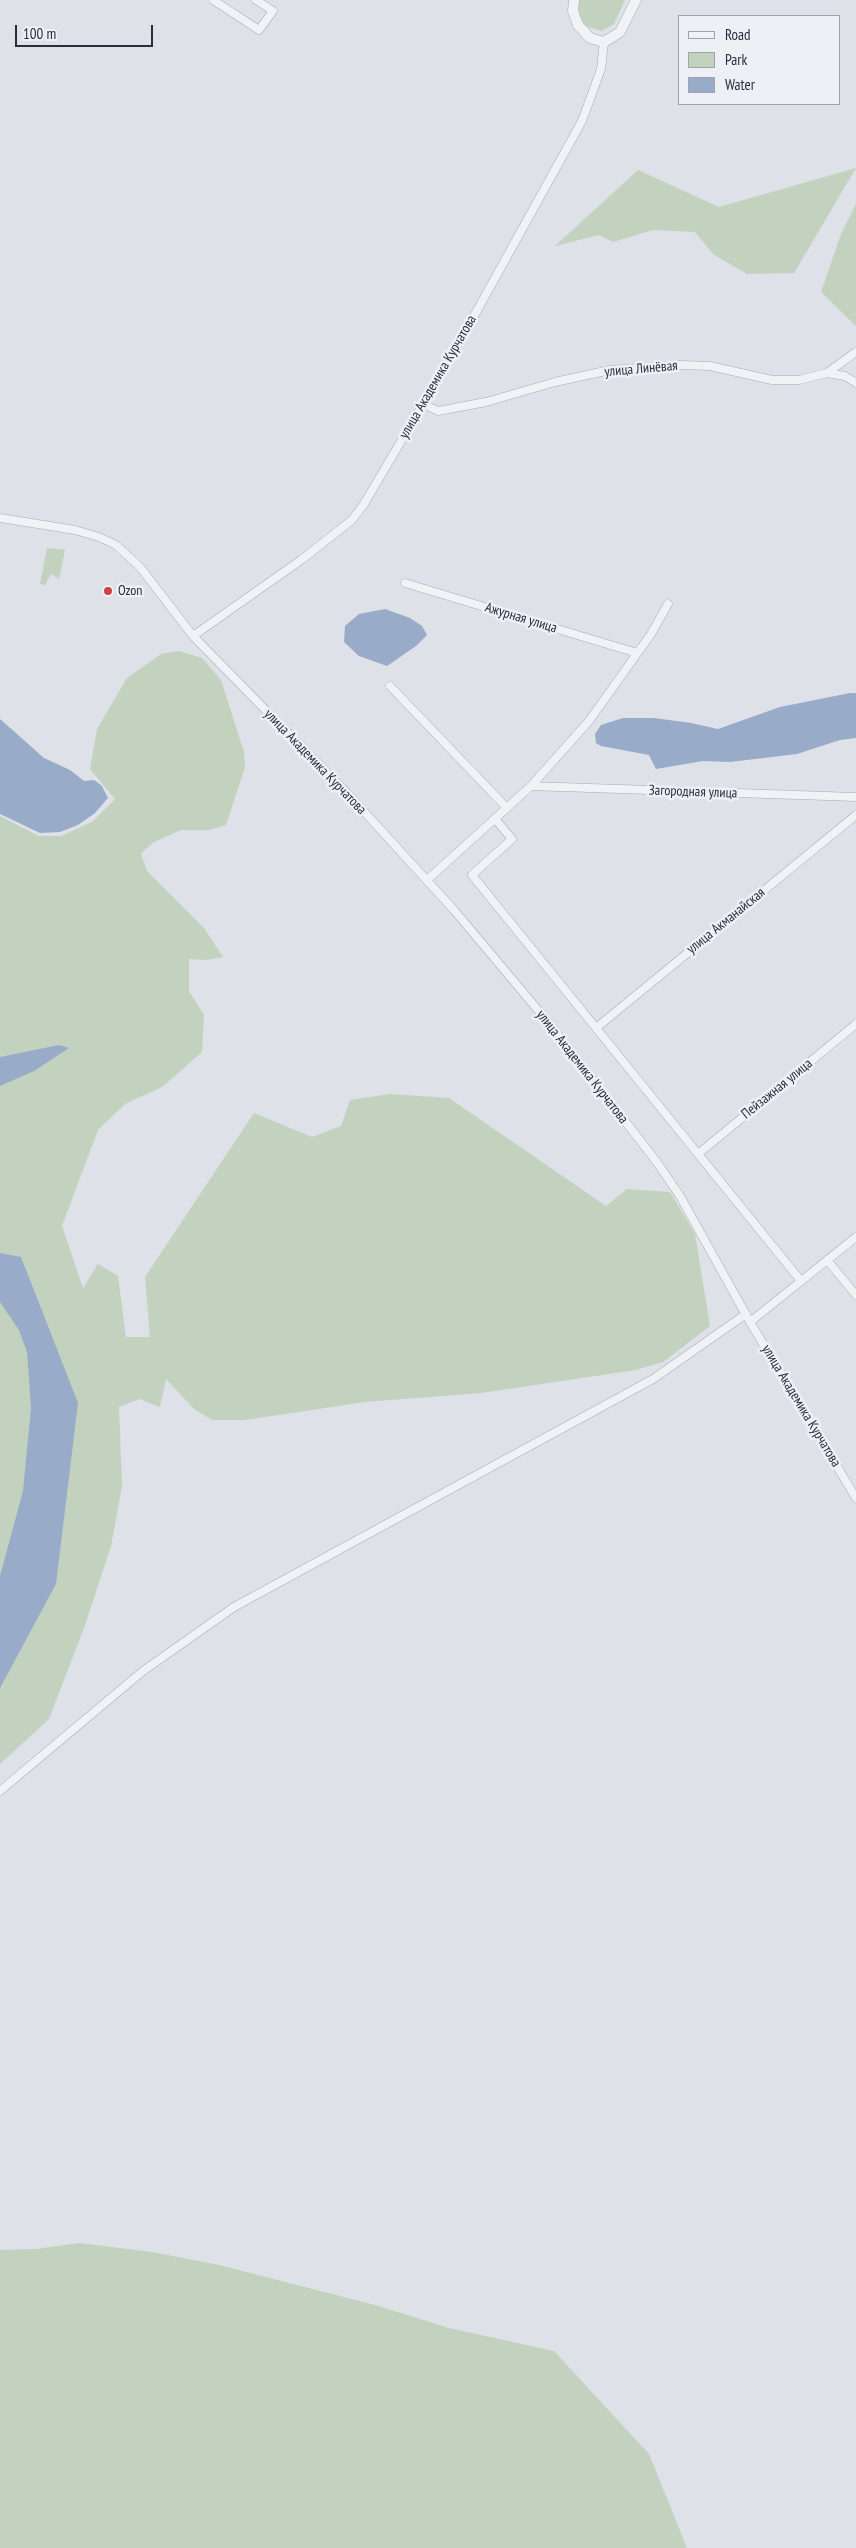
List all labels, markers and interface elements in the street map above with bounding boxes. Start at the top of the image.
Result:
scale bar [18,15,155,47]
legend [678,15,841,105]
text: 100 m [23,24,56,43]
text: Road [725,25,751,44]
text: Park [725,50,747,69]
text: Water [725,75,755,94]
street label: улица Академика Курчатова [396,312,480,442]
street label: улица Линёвая [604,357,678,381]
place label: Ozon [118,583,143,599]
marker: Ozon [102,585,114,597]
street label: Ажурная улица [483,599,559,637]
street label: улица Академика Курчатова [260,706,370,818]
street label: Загородная улица [648,782,738,802]
street label: улица Акманайская [683,884,769,958]
street label: улица Академика Курчатова [532,1007,632,1127]
street label: Пейзажная улица [738,1055,816,1123]
street label: улица Академика Курчатова [758,1342,844,1470]

